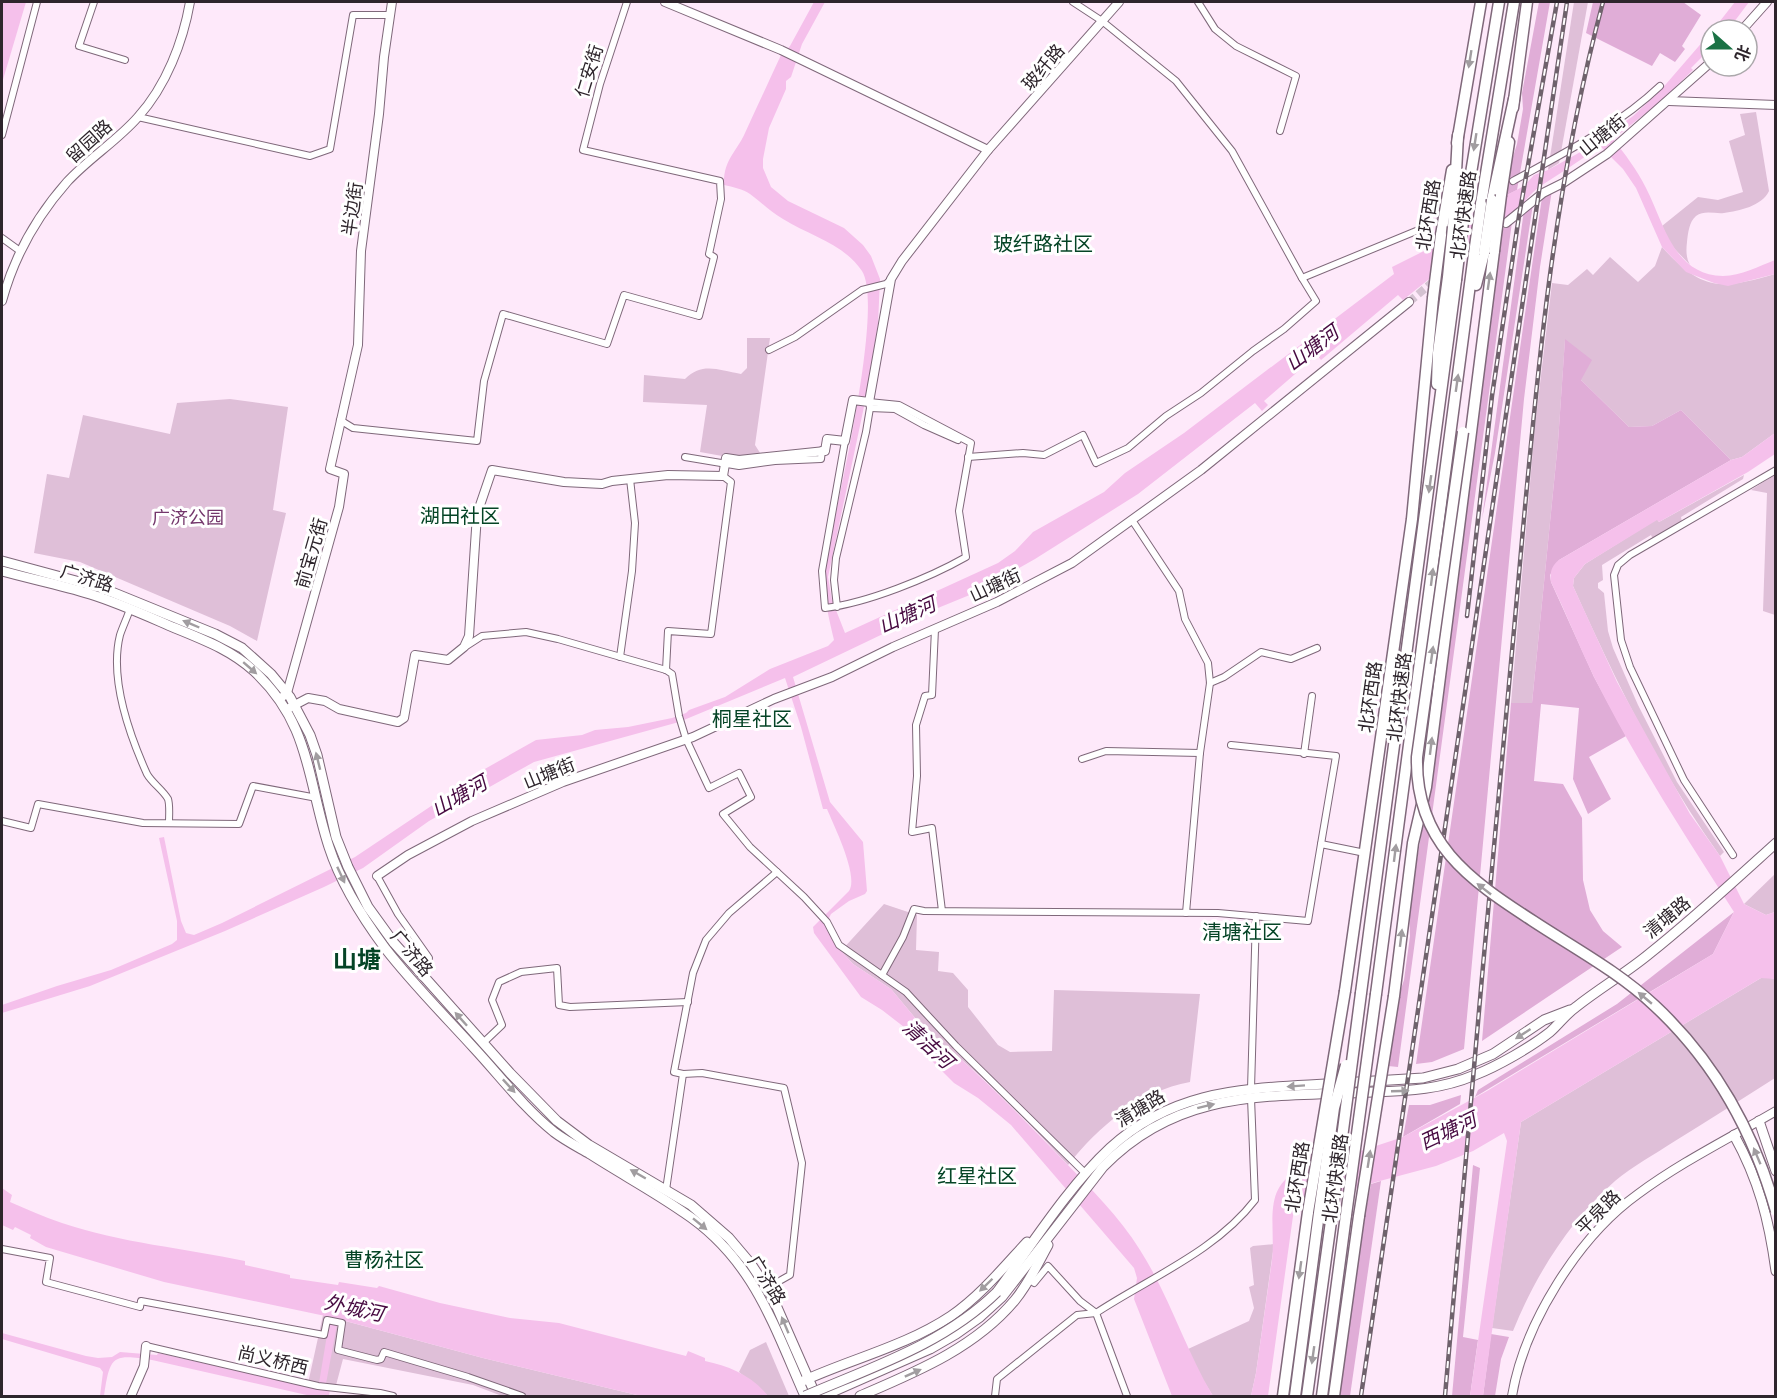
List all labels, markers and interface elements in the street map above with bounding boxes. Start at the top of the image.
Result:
north arrow [1699,18,1759,78]
street label: 玻纤路 [1017,39,1069,95]
street label: 仁安街 [570,42,608,100]
text: 北 [1731,42,1755,64]
one-way arrow [1466,50,1475,69]
street label: 山塘街 [1574,109,1630,161]
street label: 留园路 [61,114,117,168]
one-way arrow [1470,133,1479,152]
street label: 北环快速路 [1445,169,1481,261]
street label: 北环西路 [1411,178,1445,252]
street label: 半边街 [337,181,367,237]
district label: 玻纤路社区 [993,231,1093,257]
one-way arrow [1485,272,1494,291]
water label: 山塘河 [1280,317,1347,376]
one-way arrow [1453,374,1462,393]
one-way arrow [1425,474,1435,493]
district label: 湖田社区 [420,503,500,529]
park label: 广济公园 [152,506,224,529]
street label: 前宝元街 [290,515,332,591]
street label: 广济路 [58,559,116,597]
street label: 山塘街 [966,563,1024,607]
one-way arrow [1427,567,1436,586]
water label: 山塘河 [874,589,943,639]
one-way arrow [182,619,200,629]
one-way arrow [1427,645,1436,664]
street label: 北环快速路 [1382,651,1416,743]
street label: 北环西路 [1354,660,1386,734]
one-way arrow [242,661,257,674]
district label: 桐星社区 [712,706,792,732]
one-way arrow [1427,736,1436,755]
one-way arrow [312,751,322,770]
street label: 山塘街 [520,752,578,794]
water label: 山塘河 [427,768,495,822]
one-way arrow [1391,844,1400,863]
one-way arrow [336,867,345,884]
one-way arrow [1476,882,1492,895]
street label: 清塘路 [1639,891,1695,943]
district label: 清塘社区 [1202,919,1282,945]
street label: 广济路 [386,925,438,981]
one-way arrow [1396,929,1406,948]
district label: 山塘 [333,944,381,975]
one-way arrow [1638,992,1653,1005]
one-way arrow [455,1012,468,1027]
water label: 清洁河 [897,1014,962,1077]
one-way arrow [1515,1029,1531,1040]
one-way arrow [502,1078,515,1093]
one-way arrow [1287,1081,1306,1090]
street label: 清塘路 [1111,1084,1169,1132]
one-way arrow [1390,1087,1409,1096]
one-way arrow [1196,1100,1215,1110]
water label: 西塘河 [1415,1105,1484,1155]
street label: 北环快速路 [1317,1132,1353,1224]
street label: 北环西路 [1280,1140,1314,1214]
one-way arrow [1752,1146,1762,1164]
one-way arrow [1365,1149,1374,1168]
district label: 红星社区 [937,1163,1017,1189]
one-way arrow [630,1168,646,1179]
street label: 平泉路 [1571,1185,1625,1239]
one-way arrow [692,1218,708,1231]
district label: 曹杨社区 [344,1247,424,1273]
street label: 广济路 [743,1251,791,1309]
one-way arrow [1295,1261,1304,1280]
one-way arrow [979,1278,994,1292]
water label: 外城河 [322,1289,390,1328]
one-way arrow [780,1316,789,1334]
street label: 尚义桥西 [235,1341,311,1379]
one-way arrow [1308,1346,1317,1365]
one-way arrow [905,1368,922,1377]

